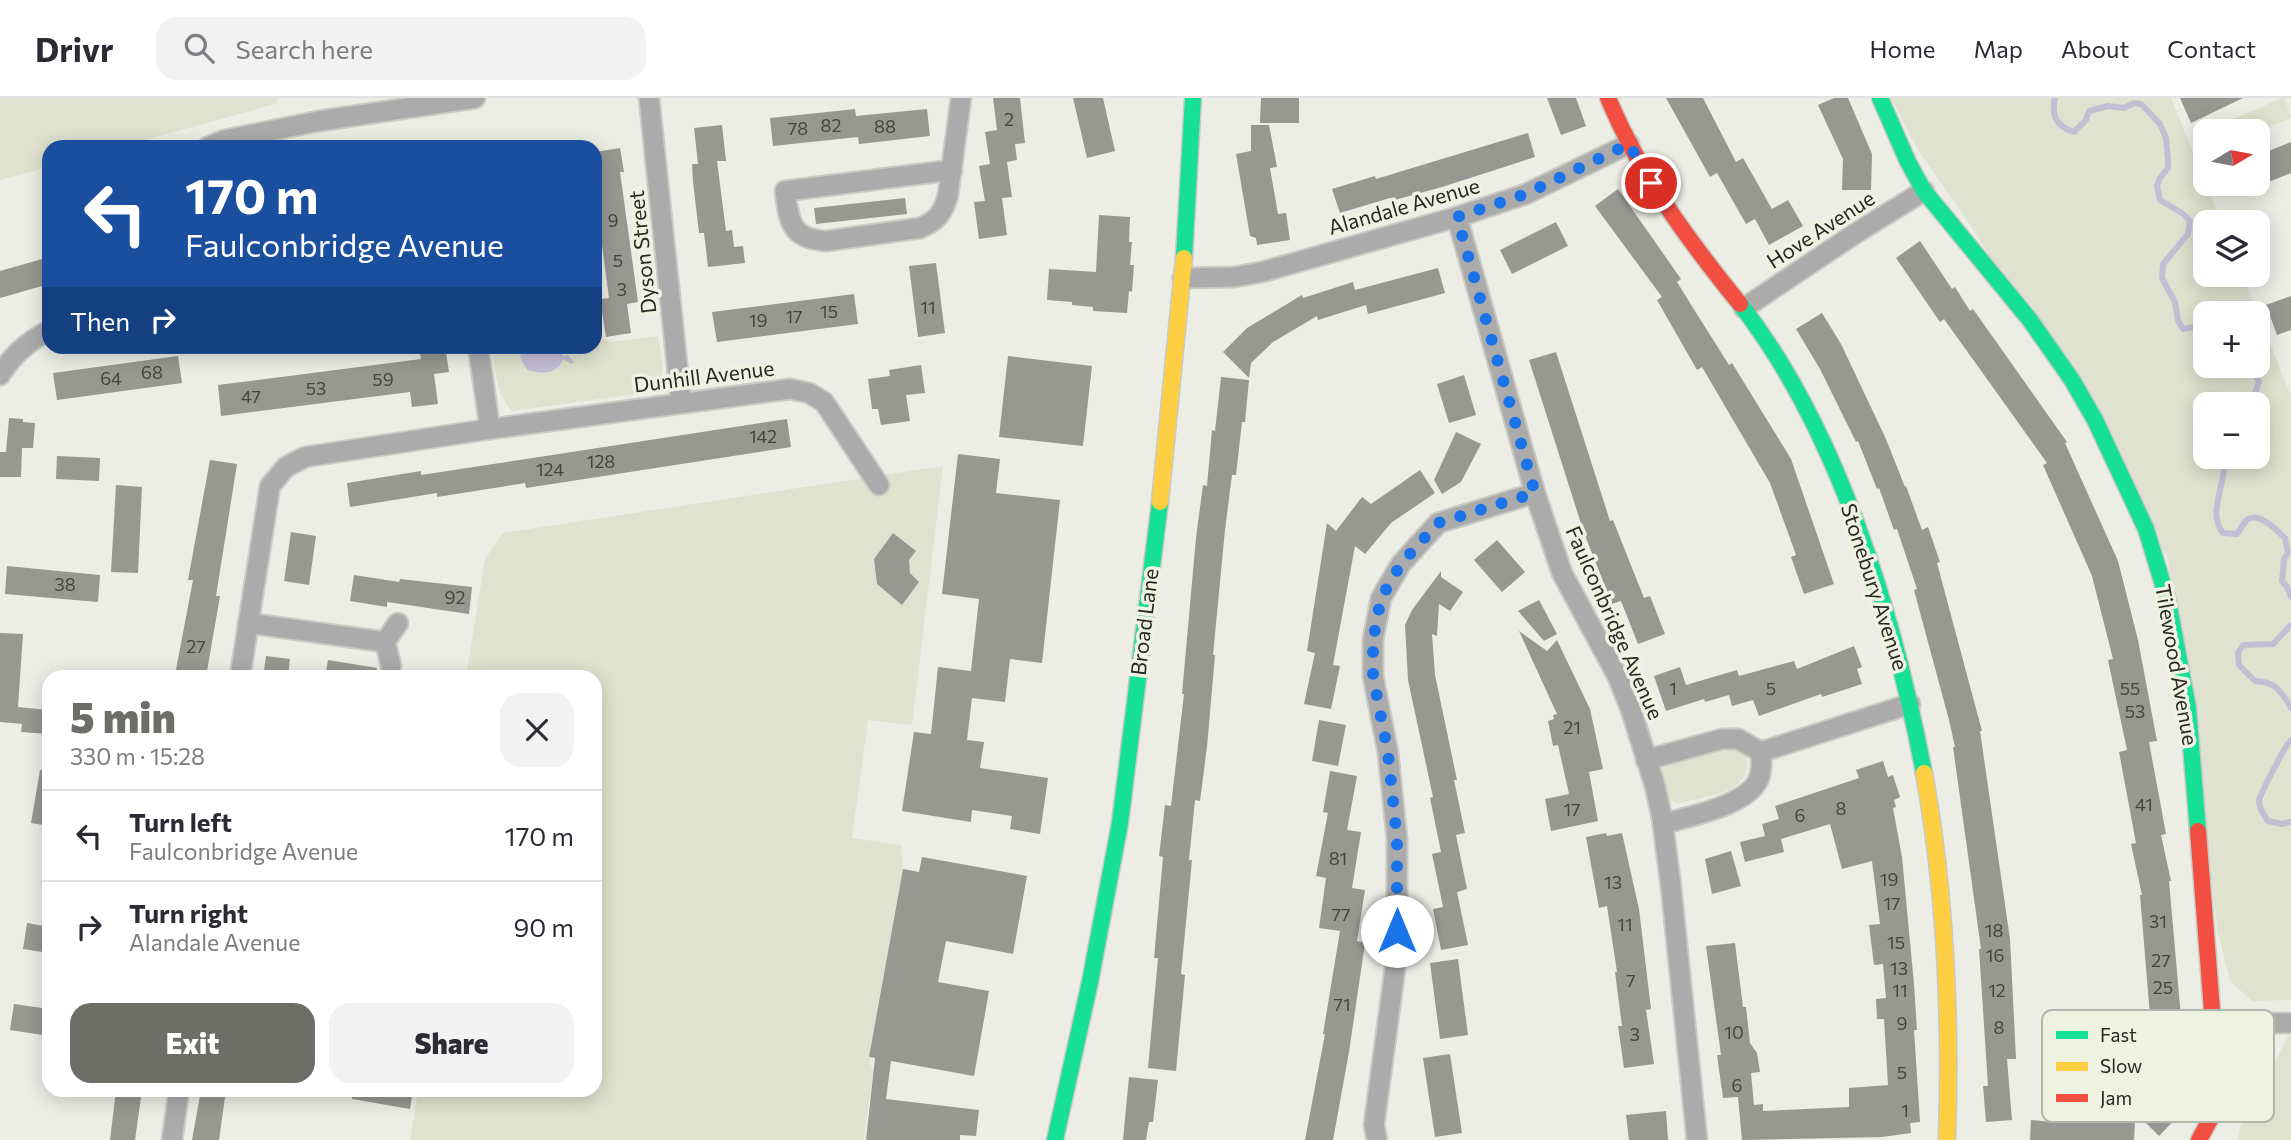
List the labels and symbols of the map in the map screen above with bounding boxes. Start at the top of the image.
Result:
house number: 2 [1004,108,1014,130]
house number: 82 [821,114,841,136]
house number: 88 [874,115,896,137]
house number: 78 [788,117,808,139]
north arrow [2193,119,2270,196]
pin [1621,153,1681,213]
street label: Alandale Avenue [1325,172,1482,239]
street label: Hove Avenue [1762,185,1879,273]
street label: Dyson Street [623,189,660,315]
house number: 9 [608,209,618,231]
house number: 5 [613,249,623,271]
house number: 3 [617,278,627,300]
house number: 11 [920,296,936,318]
house number: 15 [820,300,838,322]
house number: 17 [785,305,803,327]
house number: 19 [749,309,767,331]
street label: Dunhill Avenue [632,354,775,397]
house number: 68 [141,361,163,383]
house number: 64 [100,367,122,389]
house number: 59 [372,368,394,390]
house number: 53 [306,377,326,399]
house number: 47 [241,385,261,407]
house number: 142 [749,425,777,447]
house number: 128 [587,450,615,472]
house number: 124 [536,458,564,480]
street label: Stonebury Avenue [1837,500,1914,673]
street label: Faulconbridge Avenue [1561,522,1669,723]
street label: Broad Lane [1125,567,1162,677]
house number: 38 [54,573,76,595]
street label: Tilewood Avenue [2151,582,2204,747]
house number: 92 [445,586,465,608]
house number: 27 [186,635,206,657]
house number: 1 [1669,677,1677,699]
house number: 5 [1766,677,1776,699]
house number: 55 [2120,677,2140,699]
house number: 53 [2125,700,2145,722]
house number: 21 [1563,716,1581,738]
house number: 41 [2135,793,2153,815]
house number: 8 [1836,797,1847,819]
house number: 17 [1563,798,1581,820]
house number: 6 [1795,804,1805,826]
house number: 81 [1329,847,1347,869]
house number: 19 [1880,868,1898,890]
house number: 13 [1604,871,1622,893]
house number: 17 [1883,892,1901,914]
position arrow [1360,894,1434,968]
house number: 77 [1331,903,1351,925]
house number: 31 [2149,910,2167,932]
house number: 11 [1617,913,1633,935]
house number: 18 [1985,919,2003,941]
house number: 15 [1887,931,1905,953]
house number: 16 [1986,944,2004,966]
house number: 27 [2151,949,2171,971]
house number: 13 [1890,957,1908,979]
house number: 7 [1626,969,1636,991]
house number: 25 [2153,976,2173,998]
house number: 11 [1892,979,1908,1001]
house number: 12 [1988,979,2006,1001]
house number: 71 [1333,993,1351,1015]
legend [2042,1010,2274,1122]
house number: 9 [1897,1012,1907,1034]
house number: 8 [1994,1016,2005,1038]
house number: 10 [1724,1021,1744,1043]
house number: 3 [1630,1023,1640,1045]
text: Fast [2100,1023,2137,1046]
text: Slow [2100,1054,2142,1077]
house number: 5 [1897,1061,1907,1083]
house number: 6 [1732,1074,1742,1096]
text: Jam [2100,1086,2132,1109]
house number: 1 [1901,1099,1909,1121]

